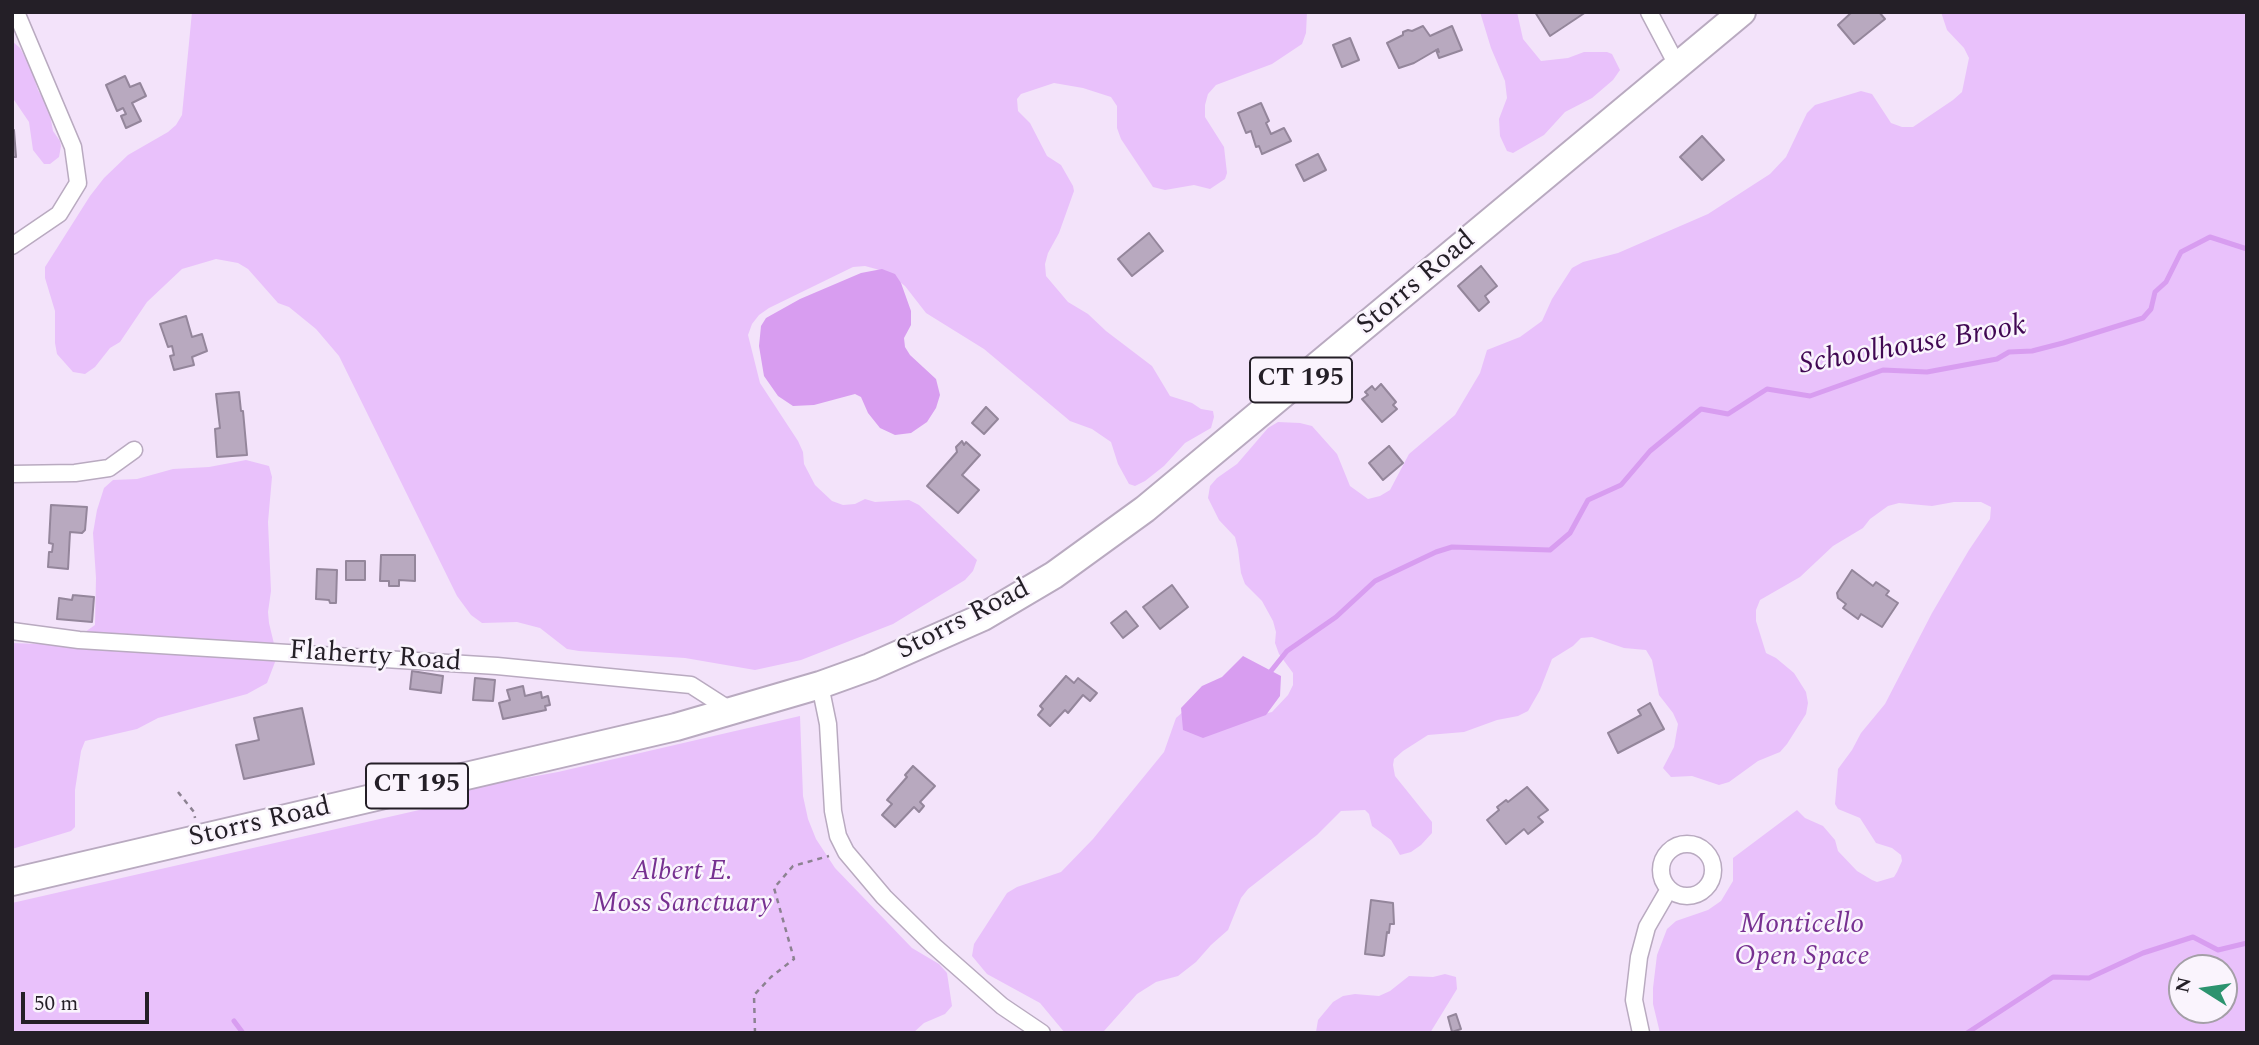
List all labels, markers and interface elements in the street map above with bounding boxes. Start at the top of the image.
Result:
street label: Storrs Road [1351,225,1483,343]
water label: Schoolhouse Brook [1797,309,2029,385]
road number: CT 195 [1250,358,1352,402]
street label: Storrs Road [892,573,1036,669]
street label: Flaherty Road [288,635,462,681]
road number: CT 195 [366,764,468,808]
street label: Storrs Road [186,791,334,857]
park label: Albert E. Moss Sanctuary [592,857,772,923]
park label: Monticello Open Space [1734,910,1870,976]
north arrow [2168,954,2238,1024]
text: N [2168,974,2200,996]
scale bar [24,978,152,1022]
text: 50 m [34,988,78,1020]

